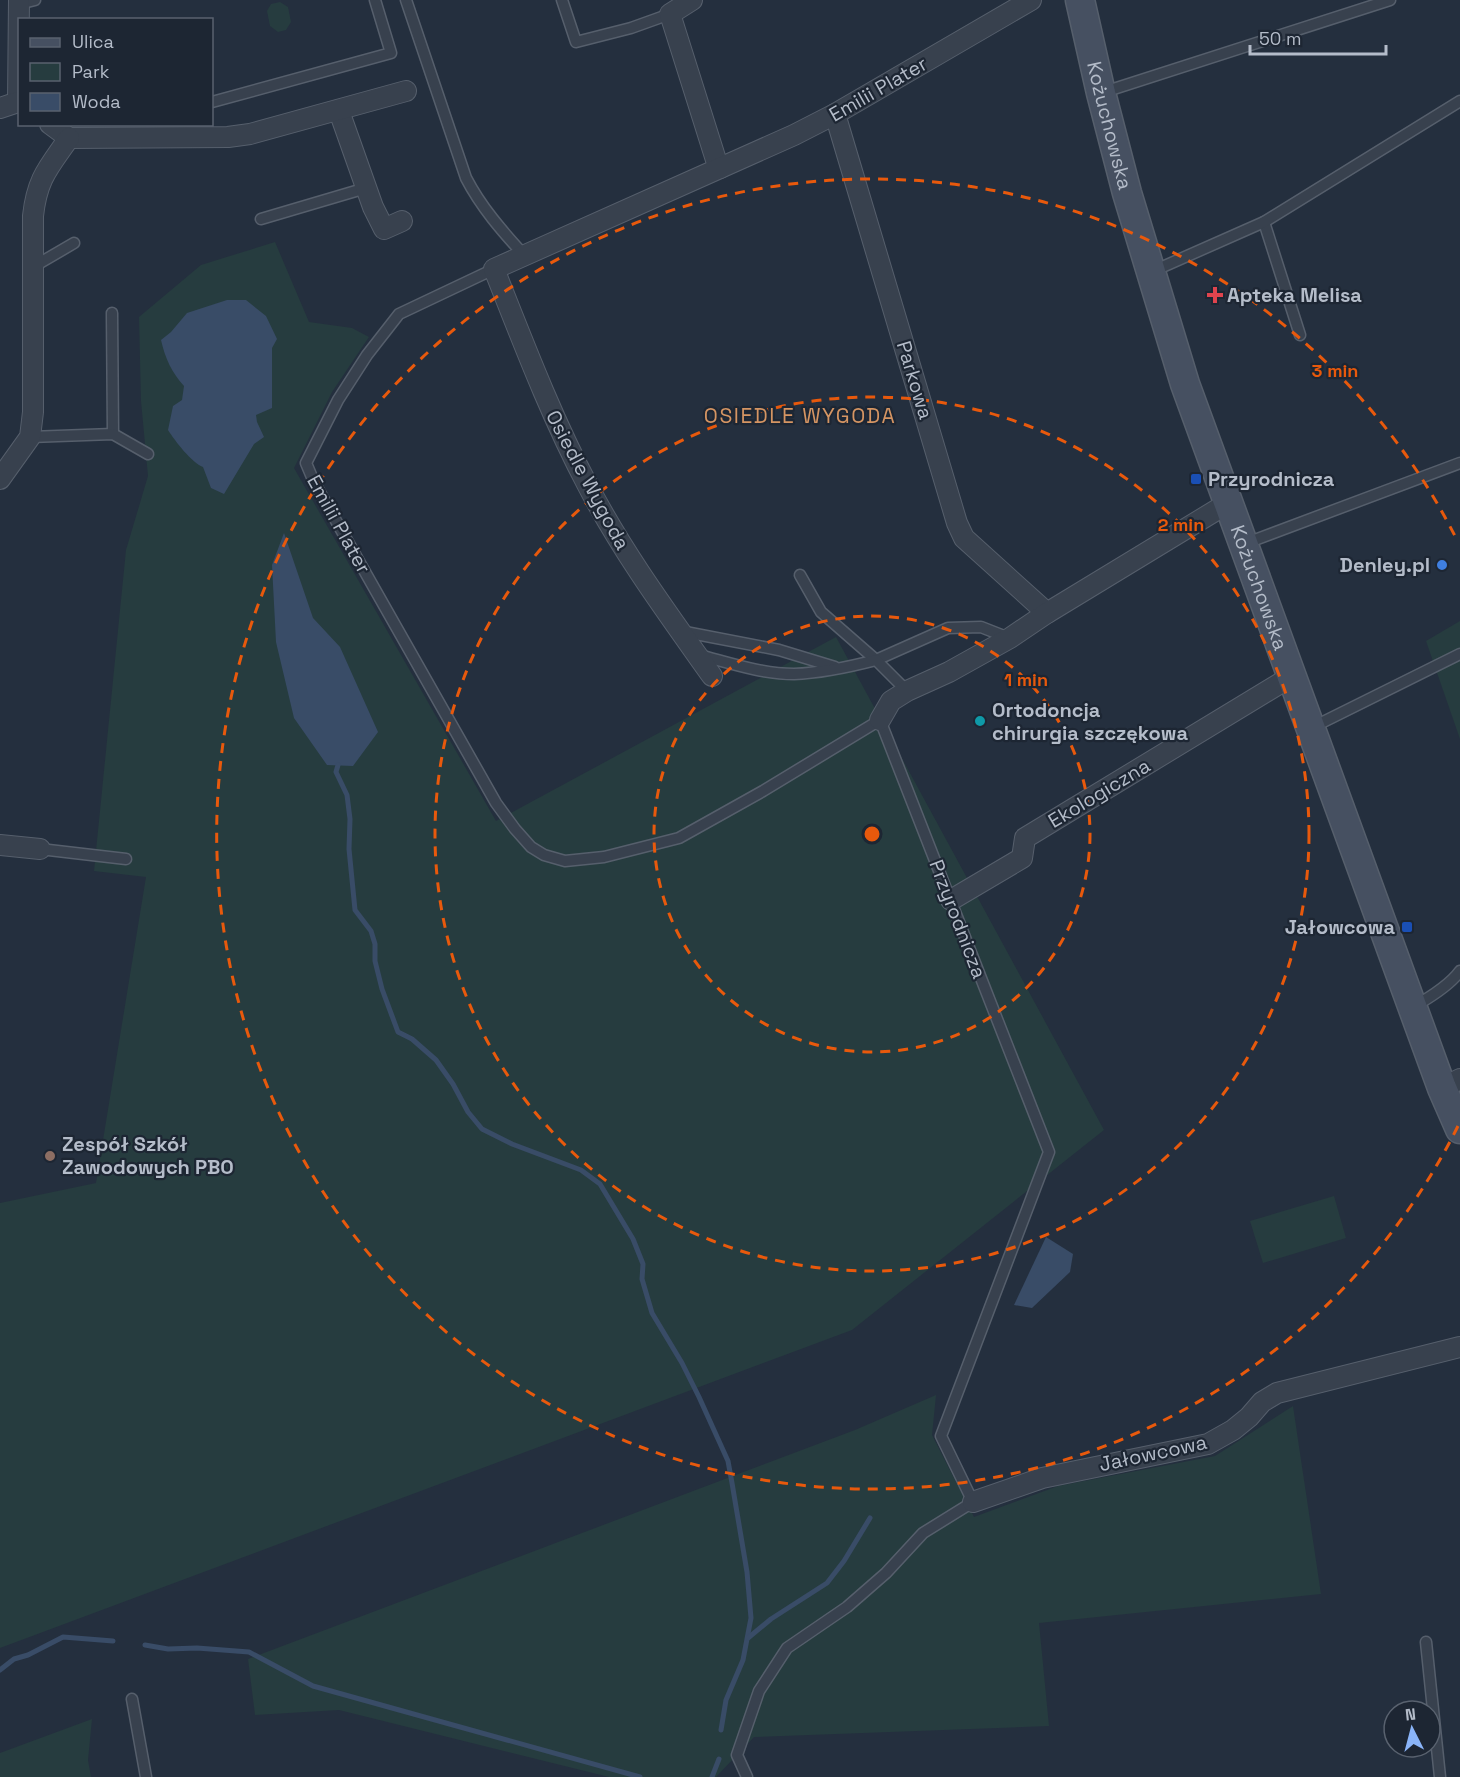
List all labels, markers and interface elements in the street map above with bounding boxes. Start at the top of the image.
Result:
legend [18,18,213,126]
scale bar [1250,18,1386,56]
text: 50 m [1259,27,1301,50]
text: Ulica [72,30,114,53]
street label: Emilii Plater [824,50,932,128]
street label: Kożuchowska [1081,59,1139,192]
text: Park [72,60,110,83]
text: Woda [72,90,121,113]
place label: Apteka Melisa [1227,282,1362,308]
marker: Apteka Melisa [1208,288,1222,302]
street label: Parkowa [891,338,939,422]
text: 3 min [1312,359,1358,382]
district label: OSIEDLE WYGODA [704,402,896,429]
street label: Osiedle Wygoda [540,406,636,554]
place label: Przyrodnicza [1208,466,1335,492]
street label: Emilii Plater [301,470,377,578]
marker: Przyrodnicza [1189,472,1203,486]
text: 2 min [1158,513,1204,536]
street label: Kożuchowska [1225,521,1294,654]
place label: Denley.pl [1340,552,1430,578]
marker: Denley.pl [1435,558,1449,572]
text: 1 min [1004,668,1048,691]
place label: Ortodoncja chirurgia szczękowa [992,697,1188,746]
marker: Ortodoncja chirurgia szczękowa [973,714,987,728]
street label: Ekologiczna [1043,752,1155,834]
centre of rings [862,824,882,844]
street label: Przyrodnicza [923,856,993,982]
place label: Jałowcowa [1285,914,1395,940]
marker: Jałowcowa [1400,920,1414,934]
place label: Zespół Szkół Zawodowych PBO [62,1131,234,1180]
marker: Zespół Szkół Zawodowych PBO [43,1149,57,1163]
street label: Jałowcowa [1097,1429,1209,1477]
north arrow [1382,1699,1442,1759]
text: N [1404,1704,1417,1726]

